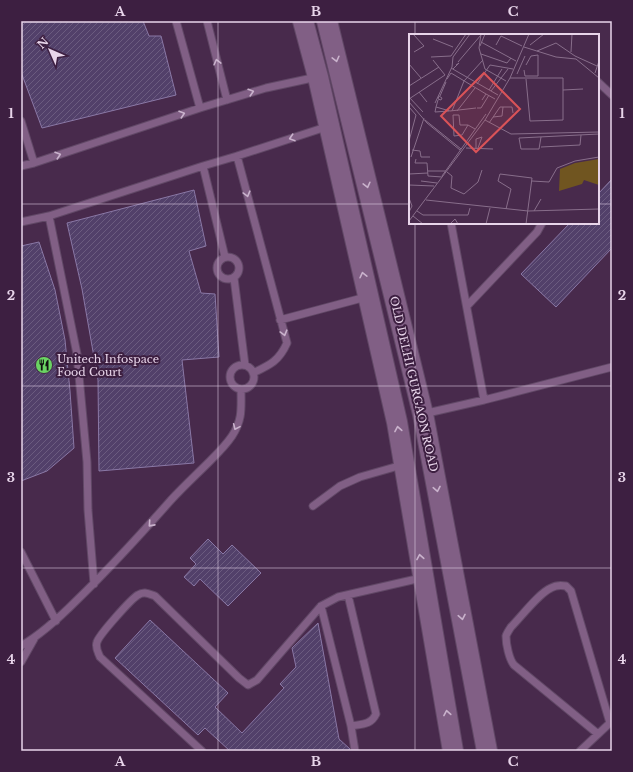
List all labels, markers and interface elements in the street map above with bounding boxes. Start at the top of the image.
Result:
text: A [114,3,126,20]
text: B [311,3,321,20]
text: C [508,3,519,20]
north arrow [30,30,70,70]
text: N [34,34,52,52]
inset map [409,34,599,224]
one-way arrow [331,55,340,62]
one-way arrow [213,59,222,66]
one-way arrow [247,88,254,97]
text: 1 [8,105,14,122]
text: 1 [619,105,625,122]
one-way arrow [178,110,185,119]
one-way arrow [288,133,295,142]
one-way arrow [55,151,62,159]
one-way arrow [362,181,371,188]
one-way arrow [243,191,251,197]
one-way arrow [360,271,368,278]
text: 2 [7,287,15,304]
text: 2 [618,287,626,304]
street label: OLD DELHI GURGAON ROAD [387,295,441,473]
one-way arrow [279,329,288,336]
place label: Unitech Infospace Food Court [57,352,159,379]
restaurant icon: Unitech Infospace Food Court [34,355,54,375]
one-way arrow [233,422,241,430]
one-way arrow [394,426,403,432]
text: 3 [7,469,15,486]
text: 3 [618,469,626,486]
one-way arrow [433,486,441,492]
one-way arrow [148,519,155,527]
one-way arrow [416,554,425,560]
one-way arrow [457,614,465,620]
text: 4 [7,651,16,668]
text: 4 [618,651,627,668]
one-way arrow [443,709,451,716]
text: A [114,753,126,770]
text: B [311,753,321,770]
text: C [508,753,519,770]

